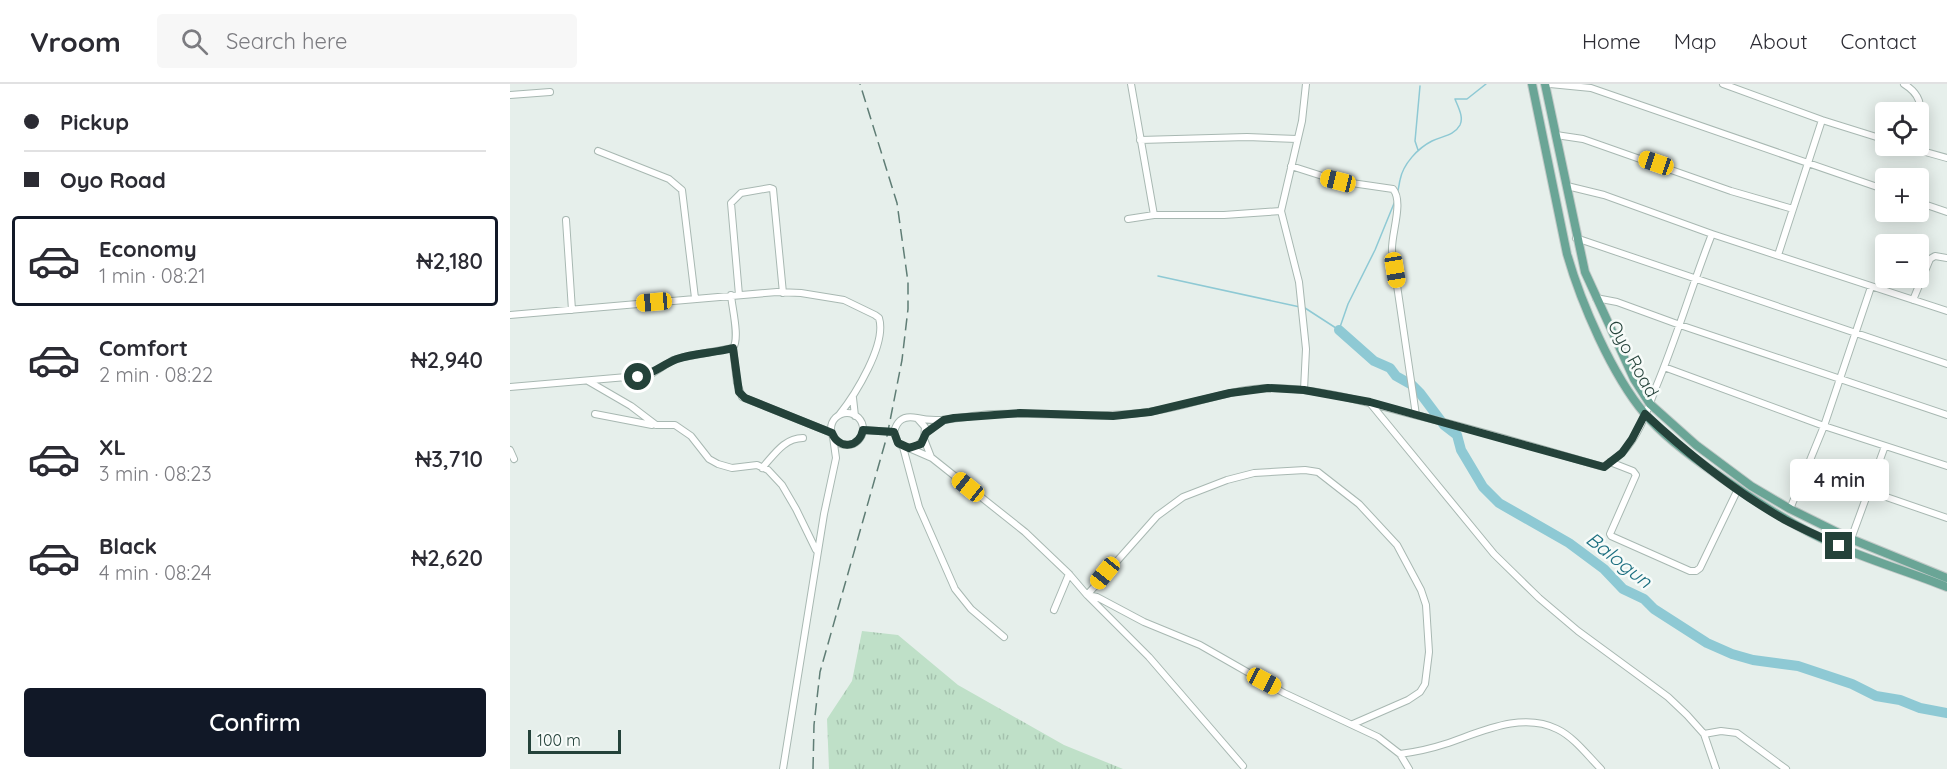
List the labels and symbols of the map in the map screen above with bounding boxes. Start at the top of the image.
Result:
car [1636,149,1676,177]
car [1318,168,1358,194]
car [1383,251,1407,289]
car [635,291,673,313]
street label: Oyo Road [1603,316,1664,401]
route start [624,363,651,390]
callout: 4 min [1790,459,1888,501]
car [948,469,988,505]
water label: Balogun [1581,526,1658,593]
route end [1825,532,1852,559]
car [1087,553,1123,593]
car [1244,665,1284,697]
scale bar [528,727,621,754]

